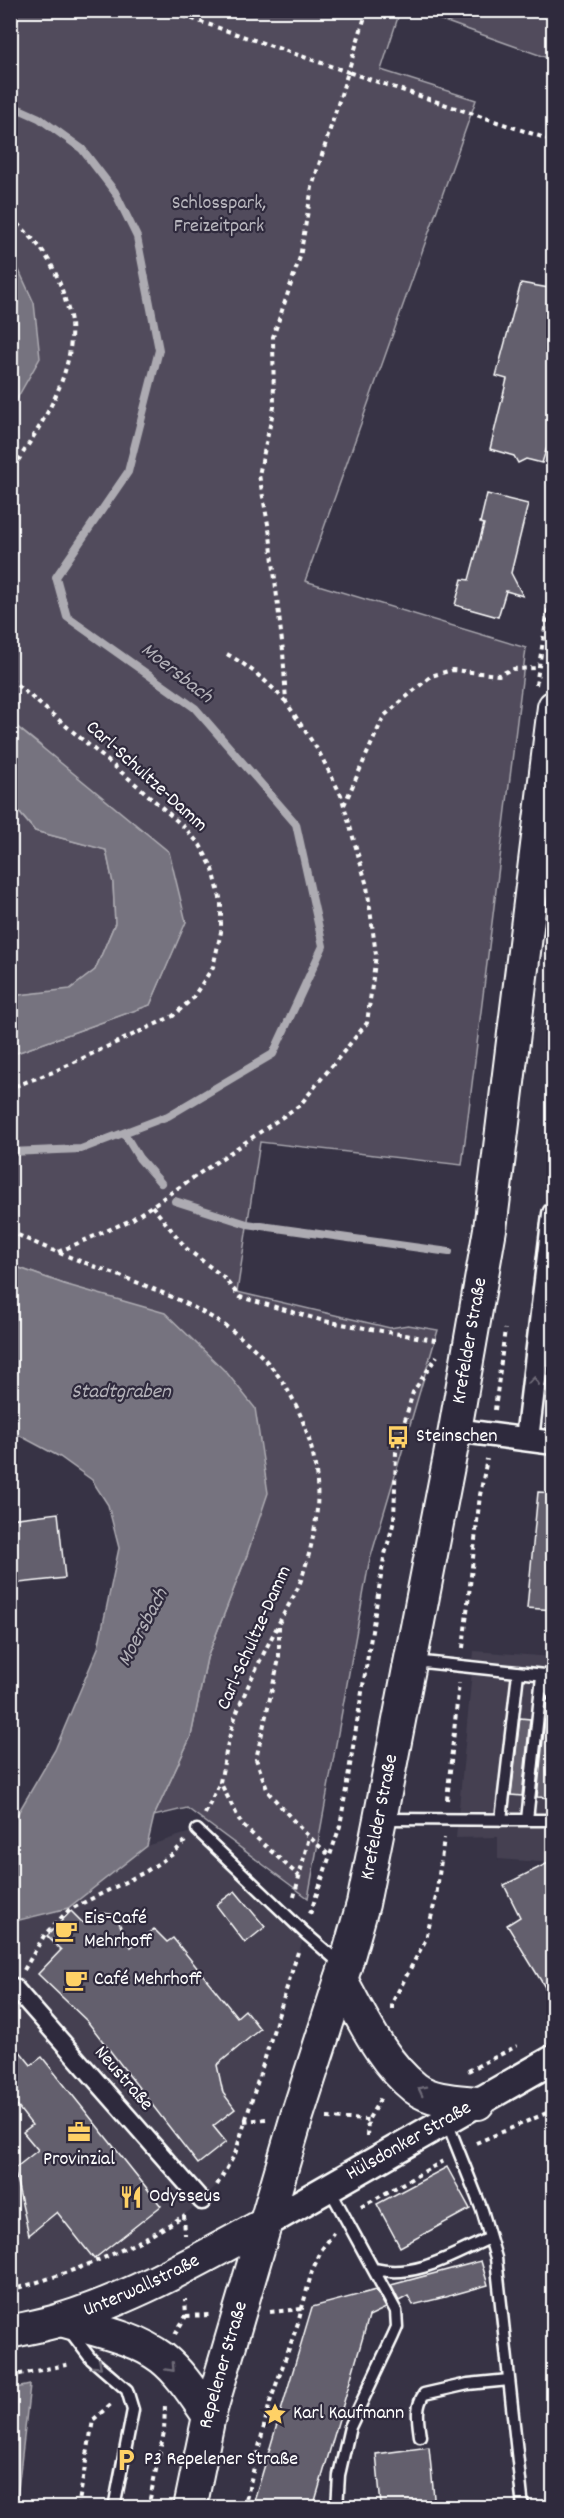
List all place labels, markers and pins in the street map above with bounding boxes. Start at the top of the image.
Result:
place label: Steinschen [416,1423,498,1451]
bus stop icon: Steinschen [385,1424,411,1450]
place label: Eis-Café Mehrhoff [84,1905,153,1956]
cafe icon: Eis-Café Mehrhoff [53,1918,79,1944]
place label: Café Mehrhoff [94,1966,202,1994]
cafe icon: Café Mehrhoff [63,1967,89,1993]
office icon: Provinzial [66,2119,92,2145]
place label: Provinzial [43,2146,115,2174]
place label: Odysseus [149,2183,221,2211]
restaurant icon: Odysseus [118,2184,144,2210]
place label: Karl Kaufmann [293,2400,404,2428]
place icon: Karl Kaufmann [262,2401,288,2427]
place label: P3 Repelener Straße [144,2446,298,2474]
parking icon: P3 Repelener Straße [113,2447,139,2473]

